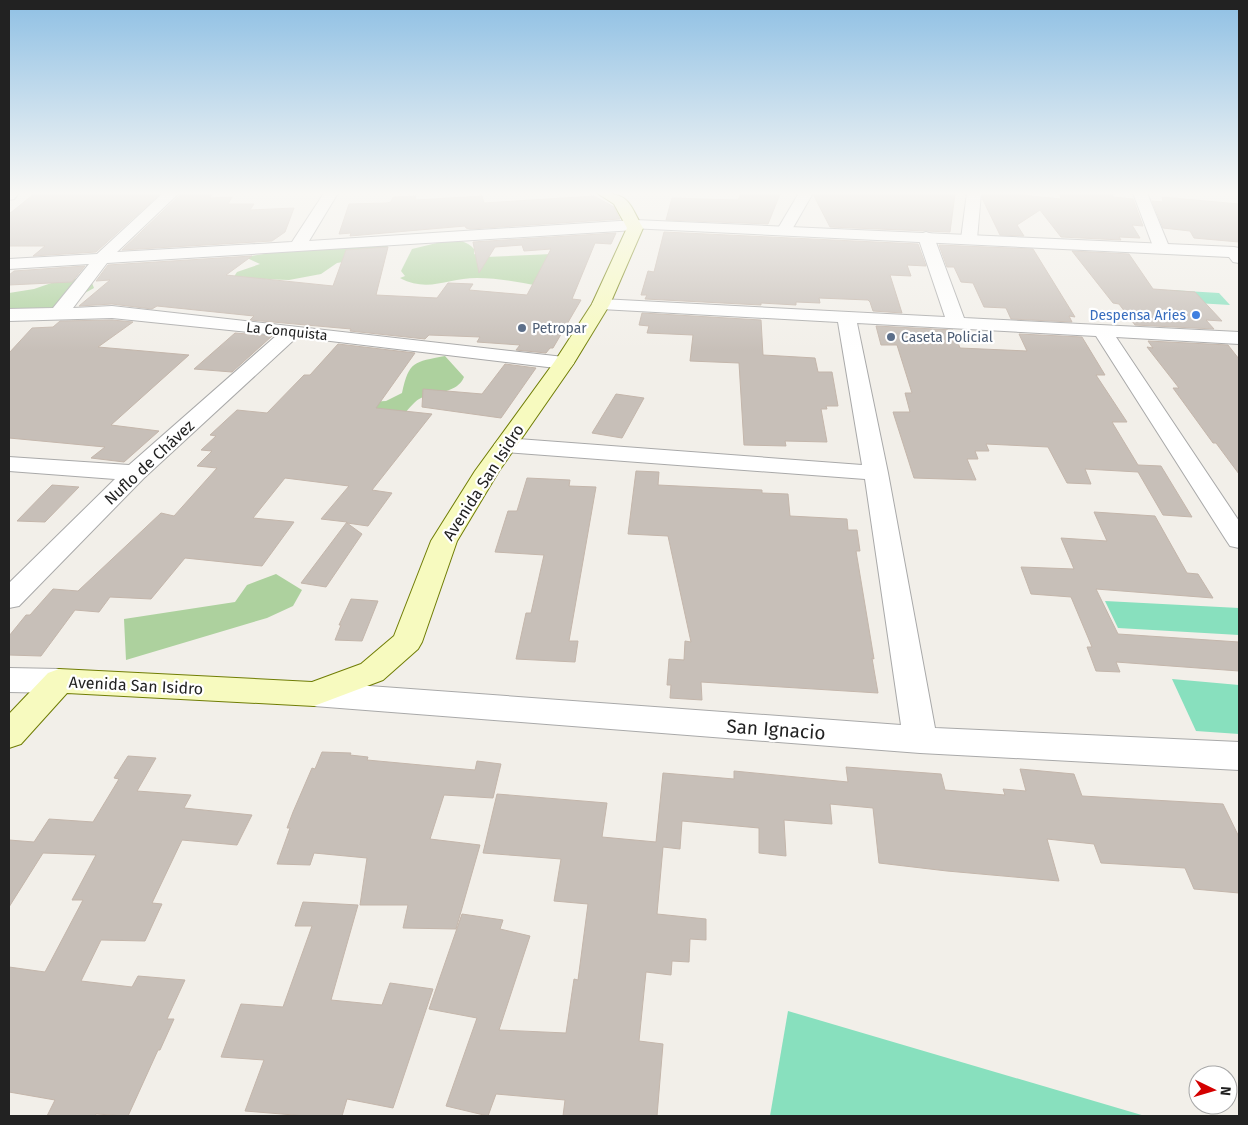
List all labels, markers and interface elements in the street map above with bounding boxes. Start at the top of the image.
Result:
place label: Despensa Aries [1089,307,1186,324]
marker: Despensa Aries [1190,309,1202,321]
street label: La Conquista [245,319,328,344]
place label: Petropar [532,320,587,337]
marker: Petropar [516,322,528,334]
place label: Caseta Policial [901,329,993,346]
marker: Caseta Policial [885,331,897,343]
street label: Nuflo de Chávez [101,416,198,509]
street label: Avenida San Isidro [439,421,528,544]
street label: Avenida San Isidro [68,672,204,699]
street label: San Ignacio [726,715,826,744]
north arrow [1188,1065,1238,1115]
text: N [1217,1086,1234,1096]

